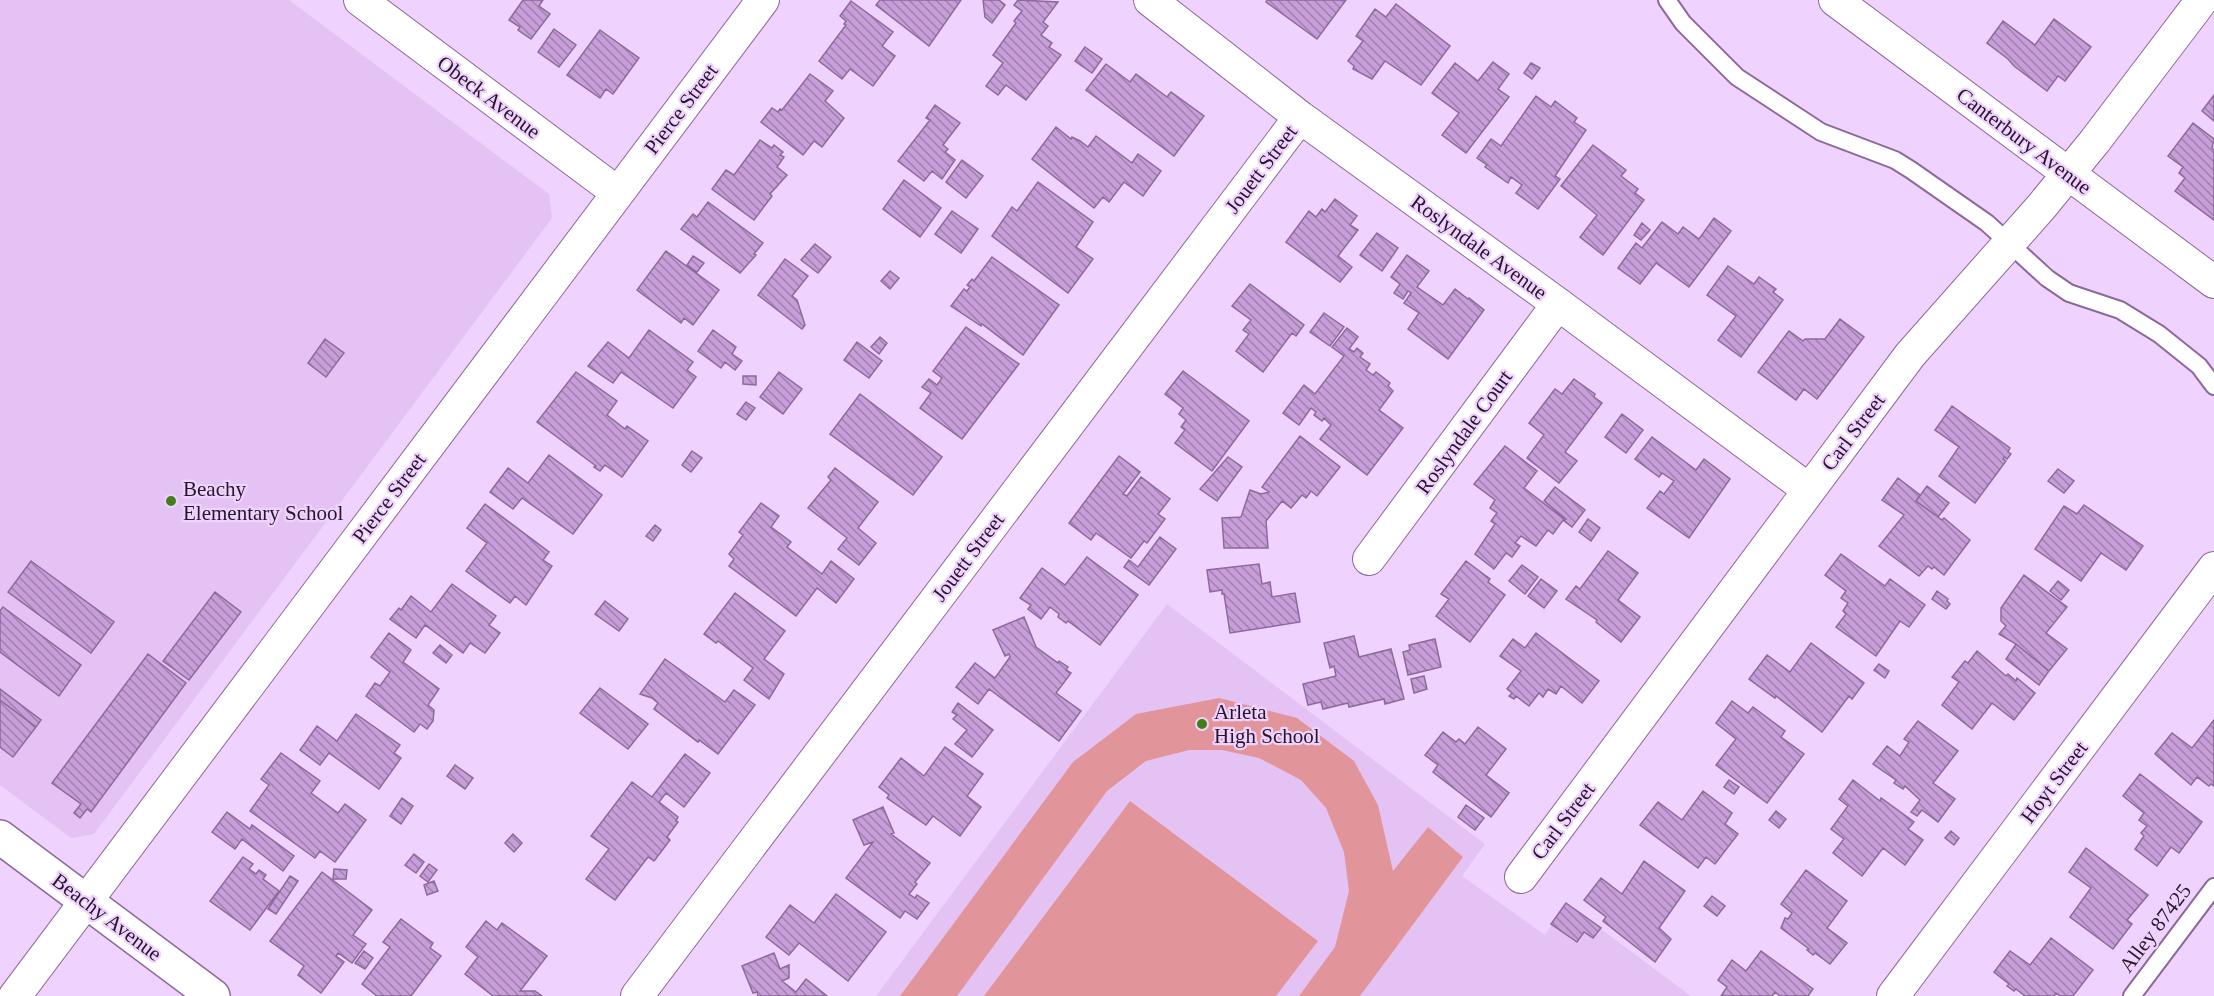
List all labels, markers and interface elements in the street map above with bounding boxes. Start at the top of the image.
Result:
street label: Obeck Avenue [433,51,545,143]
street label: Pierce Street [639,59,723,159]
street label: Canterbury Avenue [1952,83,2096,199]
street label: Jouett Street [1220,120,1302,218]
street label: Roslyndale Avenue [1406,190,1552,304]
street label: Roslyndale Court [1411,365,1517,499]
street label: Carl Street [1816,389,1890,475]
street label: Pierce Street [347,448,431,548]
place label: Beachy Elementary School [183,477,344,525]
marker: Beachy Elementary School [164,494,178,508]
street label: Jouett Street [927,508,1009,606]
place label: Arleta High School [1214,700,1320,748]
marker: Arleta High School [1195,717,1209,731]
street label: Hoyt Street [2015,736,2093,828]
street label: Carl Street [1526,778,1600,864]
street label: Beachy Avenue [48,868,166,966]
street label: Alley 87425 [2114,879,2196,977]

